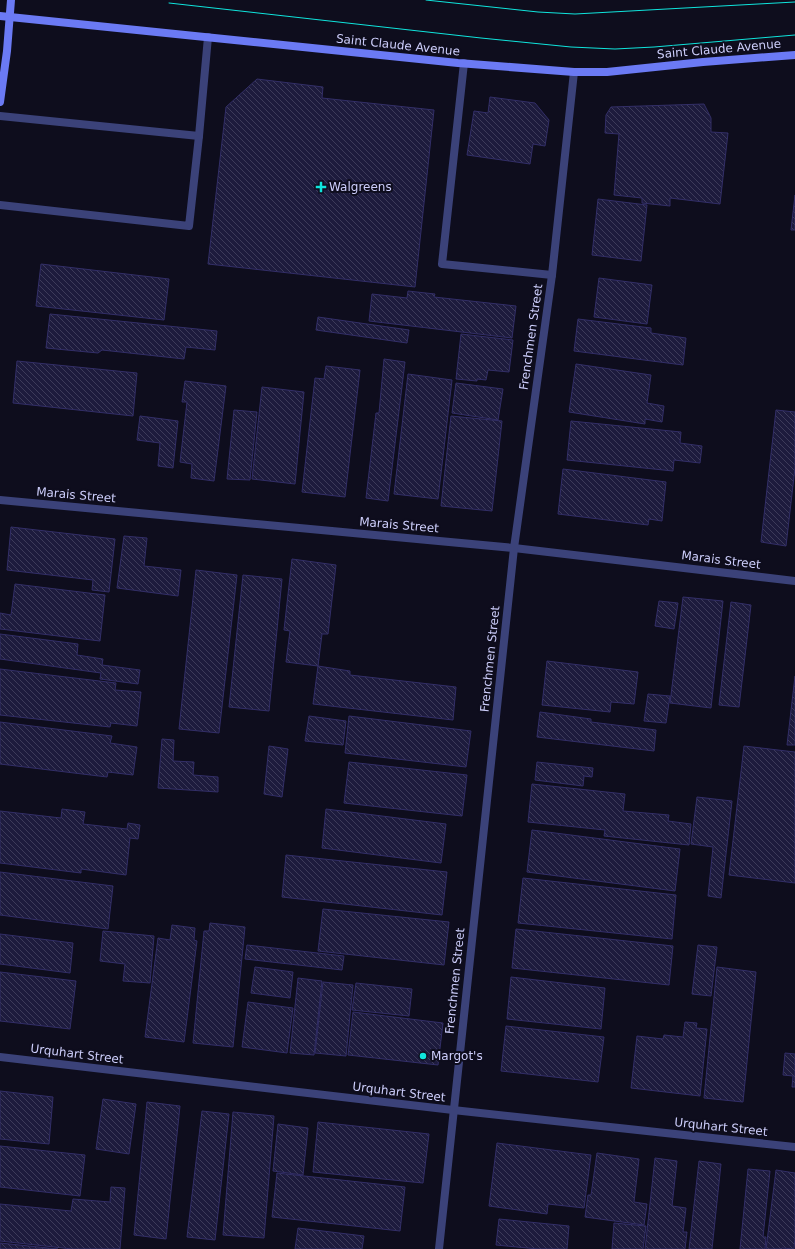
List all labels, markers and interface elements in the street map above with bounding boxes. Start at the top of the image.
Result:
street label: Saint Claude Avenue [335,32,461,58]
street label: Saint Claude Avenue [656,37,782,61]
place label: Walgreens [329,180,392,194]
marker: Walgreens [316,182,326,192]
street label: Frenchmen Street [517,283,545,391]
street label: Marais Street [36,485,117,505]
street label: Marais Street [359,515,440,535]
street label: Marais Street [681,548,762,572]
street label: Frenchmen Street [477,605,503,713]
street label: Frenchmen Street [442,927,468,1035]
street label: Urquhart Street [30,1041,125,1067]
place label: Margot's [431,1049,483,1063]
marker: Margot's [418,1051,428,1061]
street label: Urquhart Street [352,1079,447,1105]
street label: Urquhart Street [674,1115,769,1139]

